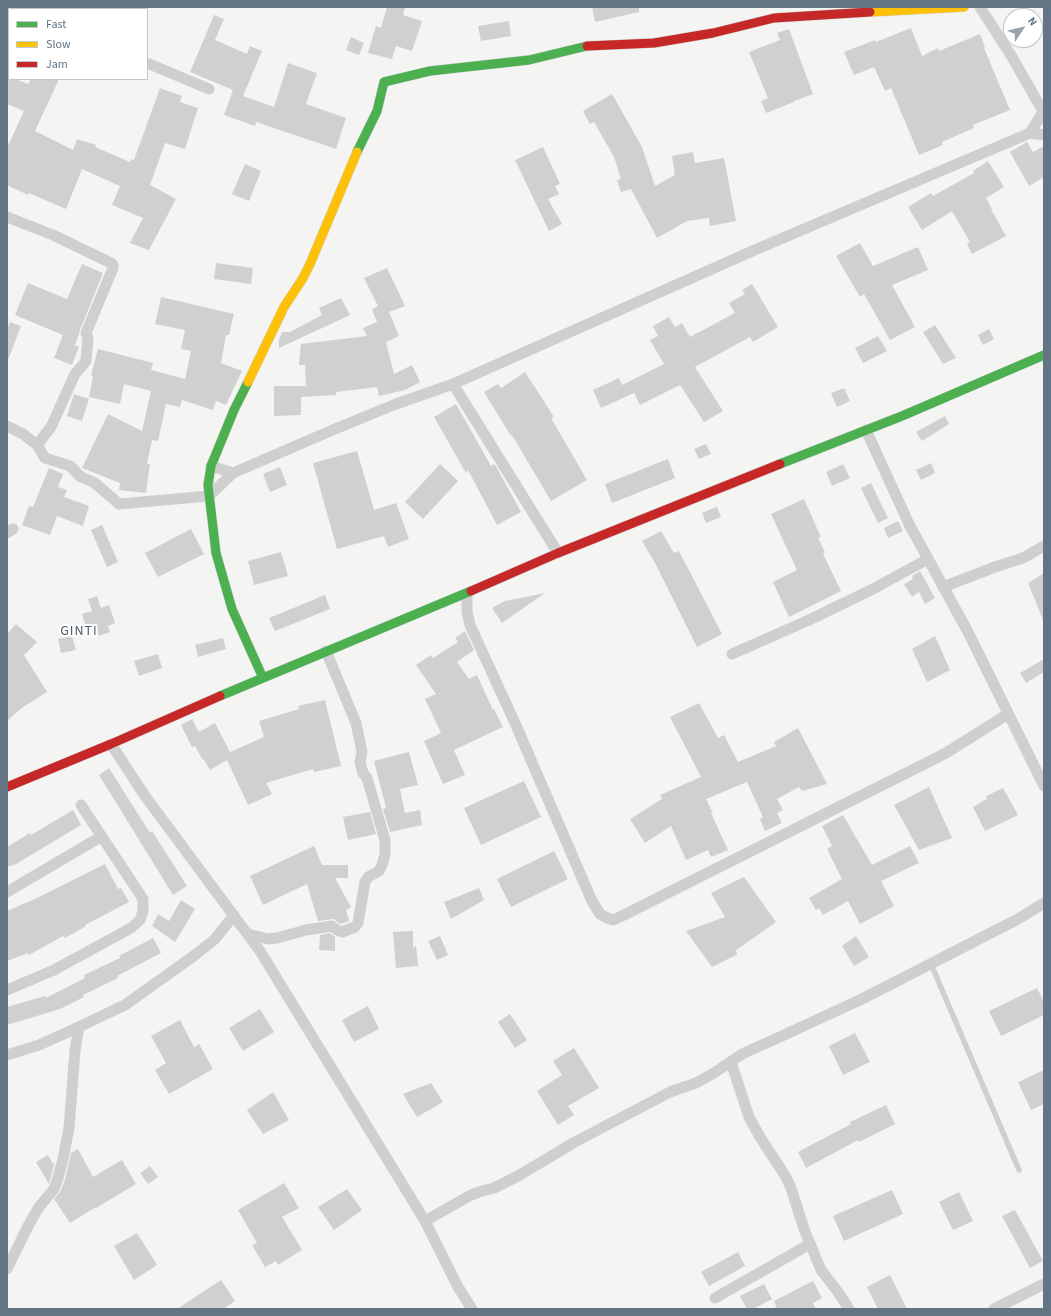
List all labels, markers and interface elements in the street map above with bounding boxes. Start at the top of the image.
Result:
legend [8,8,148,80]
north arrow [1003,8,1043,48]
text: N [1024,14,1041,29]
text: Fast [46,16,66,33]
text: Slow [46,36,71,53]
text: Jam [46,56,68,73]
district label: GINTI [60,624,98,640]

